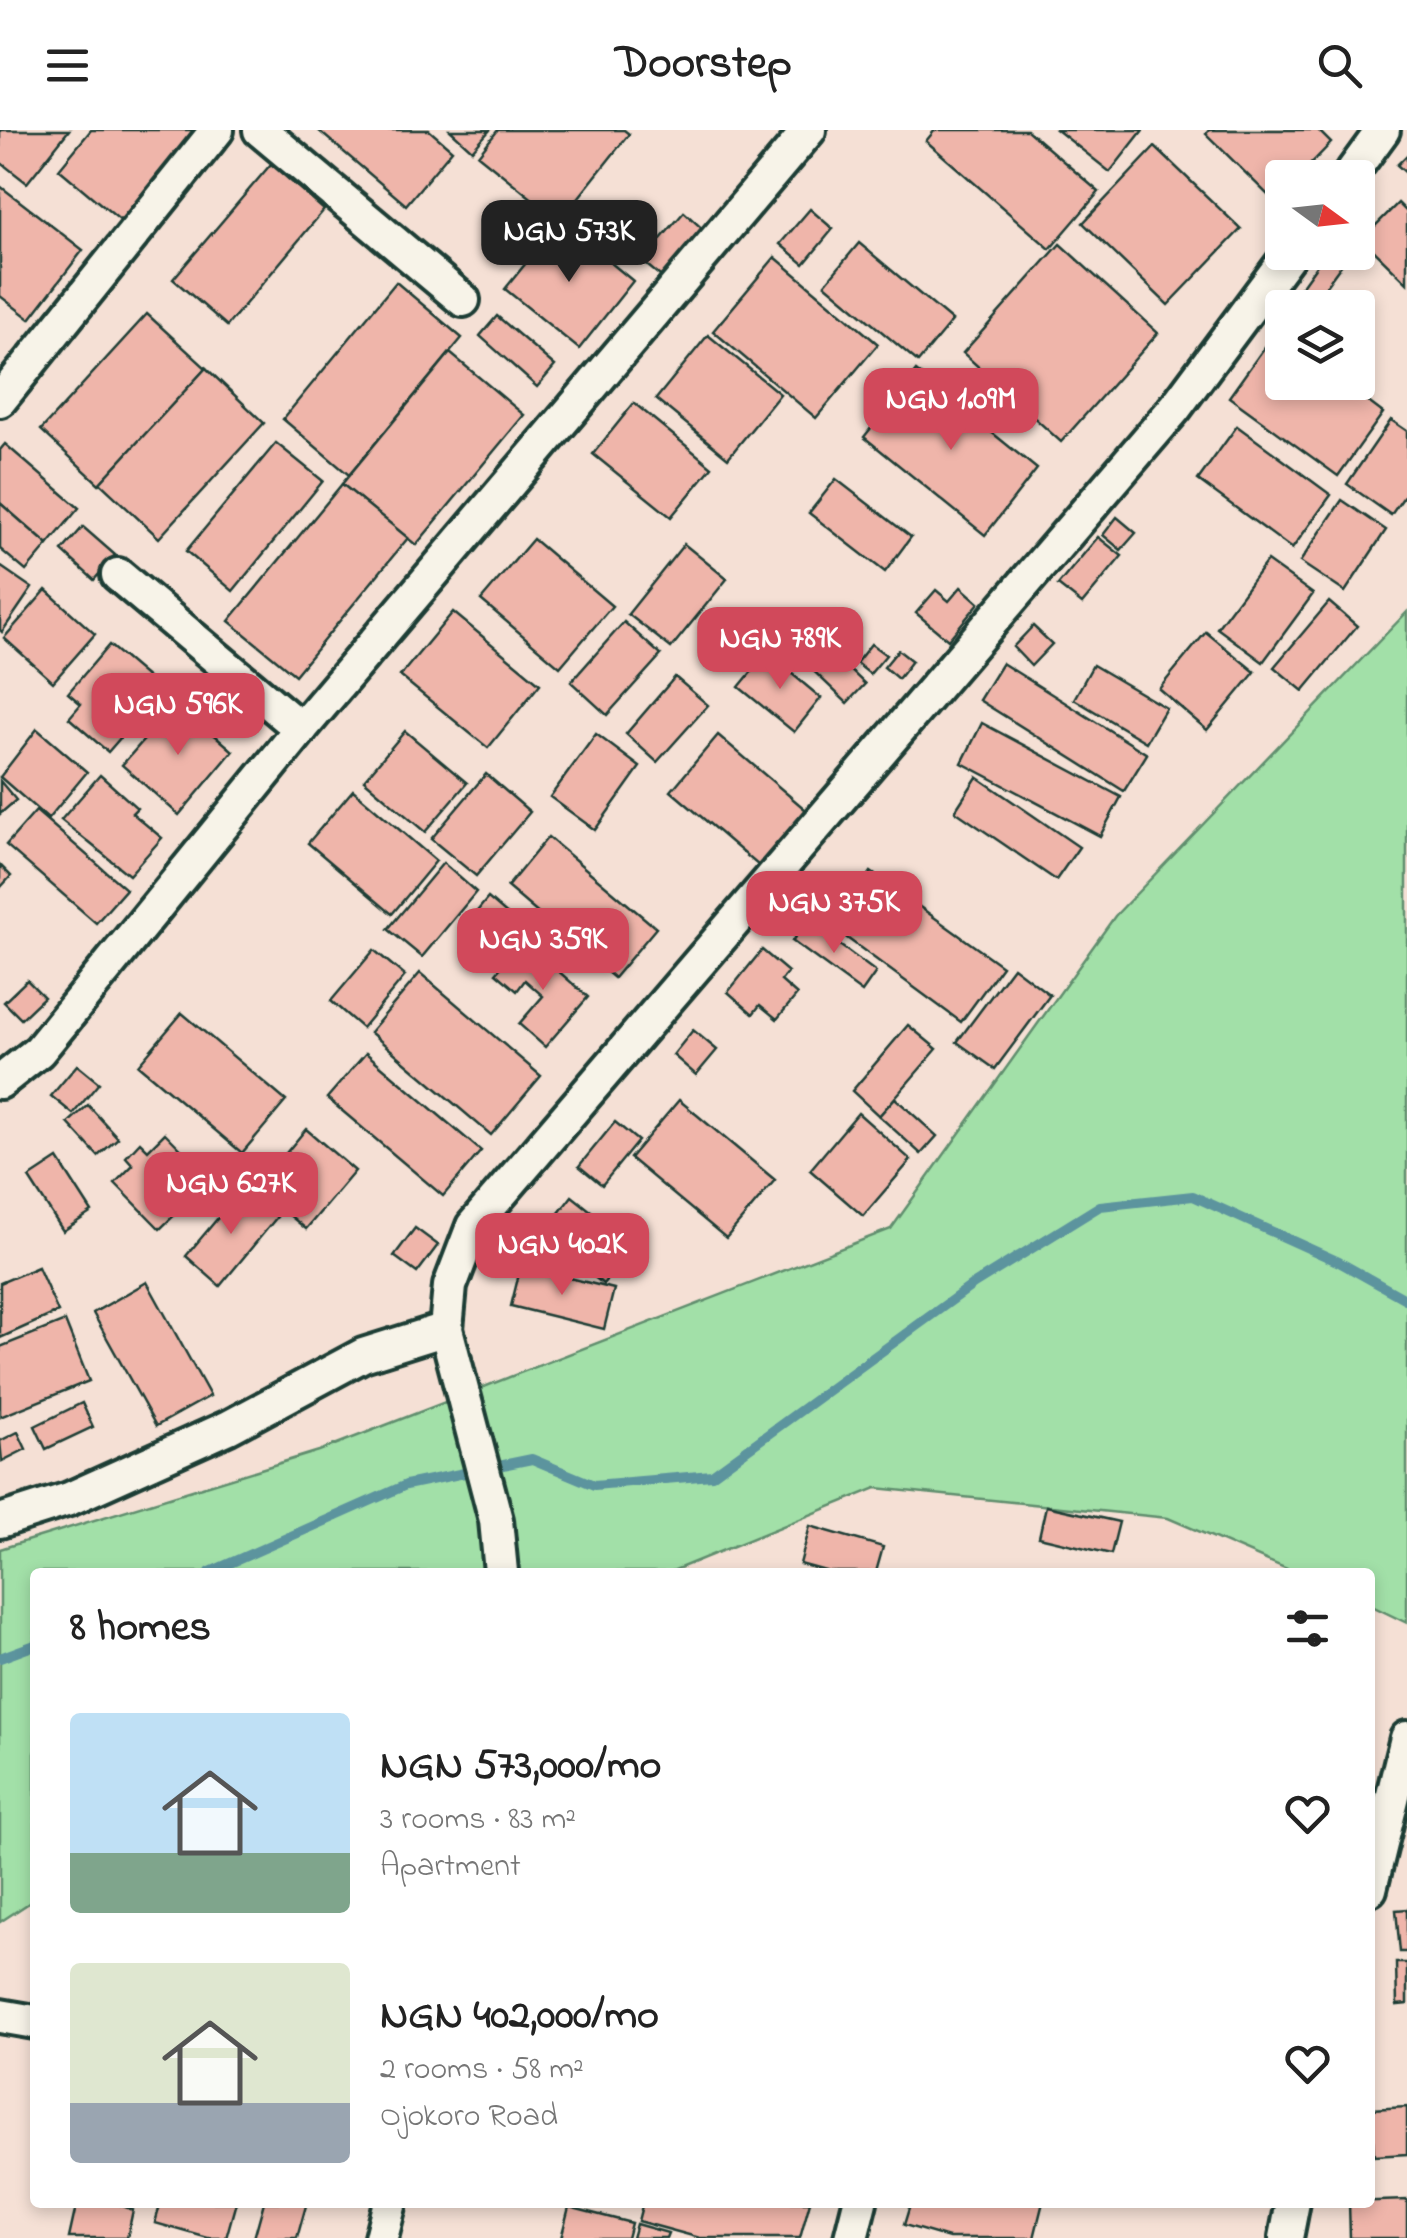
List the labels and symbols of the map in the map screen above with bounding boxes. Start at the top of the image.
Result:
north arrow [1265,160,1375,270]
pin: NGN 573K [466,200,672,285]
pin: NGN 1.09M [837,368,1065,453]
pin: NGN 789K [677,607,883,692]
pin: NGN 596K [75,673,281,758]
pin: NGN 375K [731,871,937,956]
pin: NGN 359K [440,908,646,993]
pin: NGN 627K [128,1152,334,1237]
pin: NGN 402K [459,1213,665,1298]

